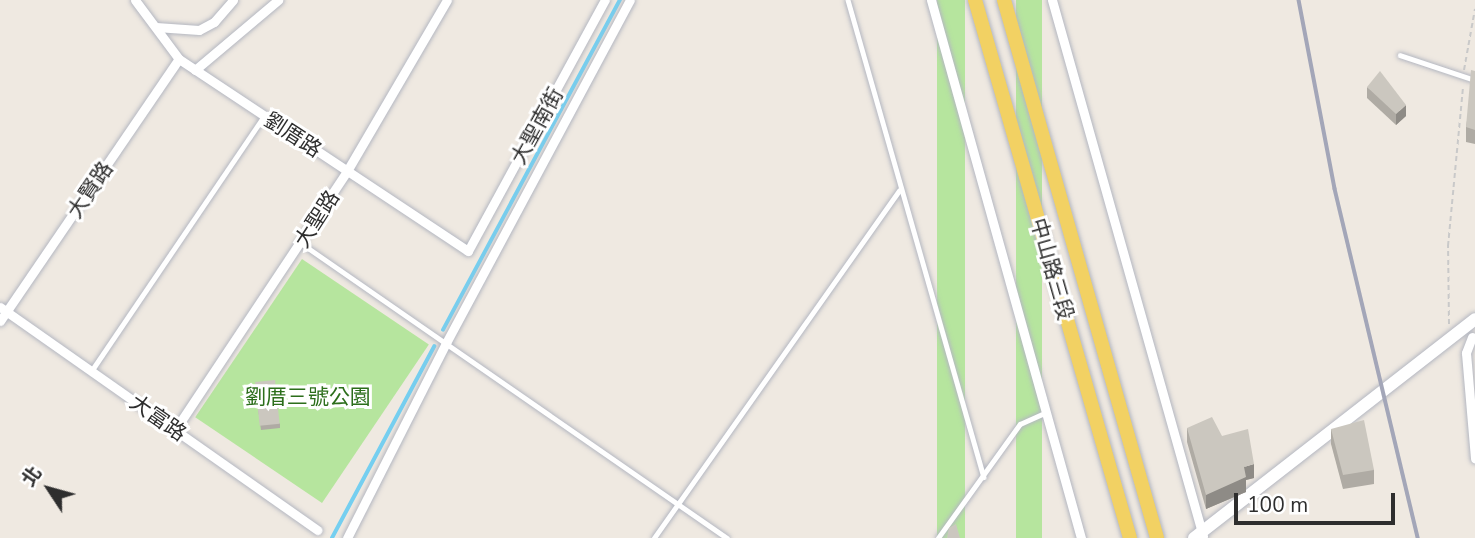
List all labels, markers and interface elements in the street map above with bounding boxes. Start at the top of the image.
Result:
street label: 大聖南街 [506,83,568,169]
street label: 劉厝路 [260,107,326,163]
street label: 大賢路 [62,157,118,223]
street label: 大聖路 [289,186,345,252]
street label: 中山路三段 [1025,215,1079,323]
park label: 劉厝三號公園 [245,384,371,410]
street label: 大富路 [125,390,191,446]
north arrow [14,454,84,524]
text: 北 [16,461,48,492]
scale bar [1237,478,1398,522]
text: 100 m [1247,491,1308,519]

